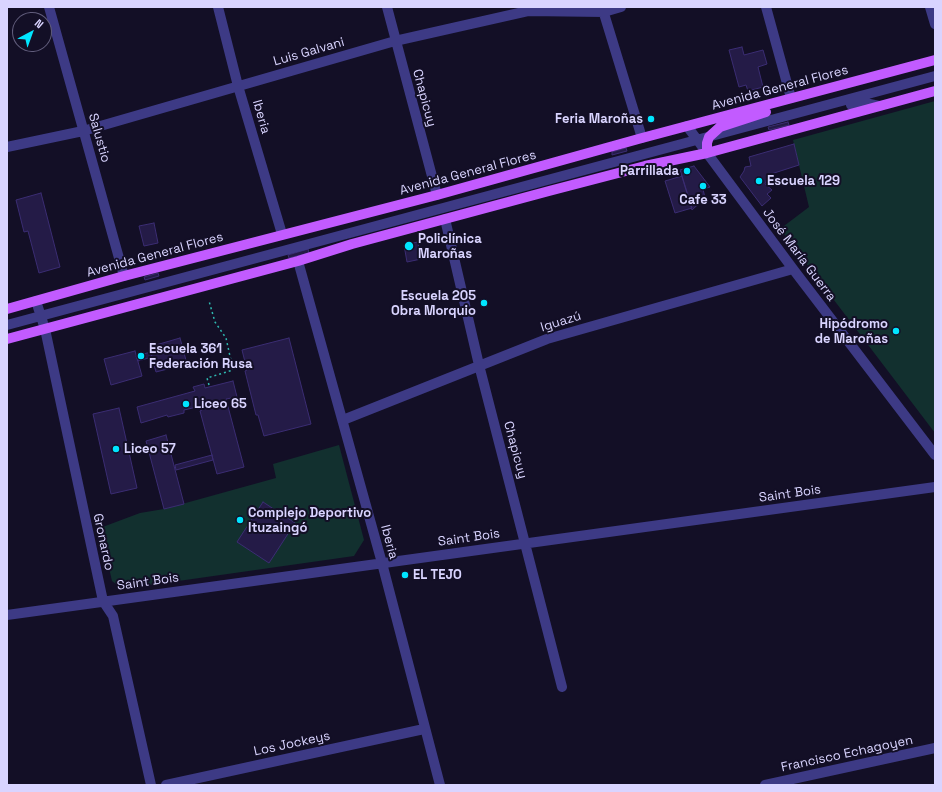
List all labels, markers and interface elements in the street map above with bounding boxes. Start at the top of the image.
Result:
north arrow [12,12,52,52]
text: N [32,16,47,31]
street label: Luis Galvani [272,34,346,70]
street label: Avenida General Flores [710,62,850,114]
street label: Chapicuy [409,67,439,129]
street label: Iberia [249,98,273,136]
place label: Feria Maroñas [555,111,643,127]
street label: Salustio [85,112,113,164]
marker: Feria Maroñas [646,114,656,124]
street label: Avenida General Flores [398,147,538,199]
place label: Parrillada [620,163,679,179]
marker: Parrillada [682,166,692,176]
place label: Escuela 129 [767,173,840,189]
marker: Escuela 129 [754,176,764,186]
marker: Cafe 33 [698,181,708,191]
place label: Cafe 33 [679,192,727,208]
street label: José María Guerra [759,205,839,305]
street label: Avenida General Flores [85,229,225,281]
place label: Policlínica Maroñas [418,231,482,262]
marker: Policlínica Maroñas [403,240,415,252]
place label: Escuela 205 Obra Morquio [391,288,476,319]
marker: Escuela 205 Obra Morquio [479,298,489,308]
street label: Iguazú [539,308,583,336]
place label: Hipódromo de Maroñas [815,316,888,347]
marker: Hipódromo de Maroñas [891,326,901,336]
place label: Escuela 361 Federación Rusa [149,341,252,372]
marker: Escuela 361 Federación Rusa [136,351,146,361]
place label: Liceo 65 [194,396,247,412]
marker: Liceo 65 [181,399,191,409]
street label: Chapicuy [500,419,530,481]
place label: Liceo 57 [124,441,176,457]
marker: Liceo 57 [111,444,121,454]
street label: Saint Bois [758,482,822,506]
place label: Complejo Deportivo Ituzaingó [248,505,371,536]
street label: Gronardo [89,512,117,572]
marker: Complejo Deportivo Ituzaingó [235,515,245,525]
street label: Iberia [377,523,401,561]
street label: Saint Bois [437,526,501,550]
place label: EL TEJO [413,567,462,583]
street label: Saint Bois [116,570,180,594]
marker: EL TEJO [400,570,410,580]
street label: Los Jockeys [252,728,332,760]
street label: Francisco Echagoyen [780,732,914,776]

